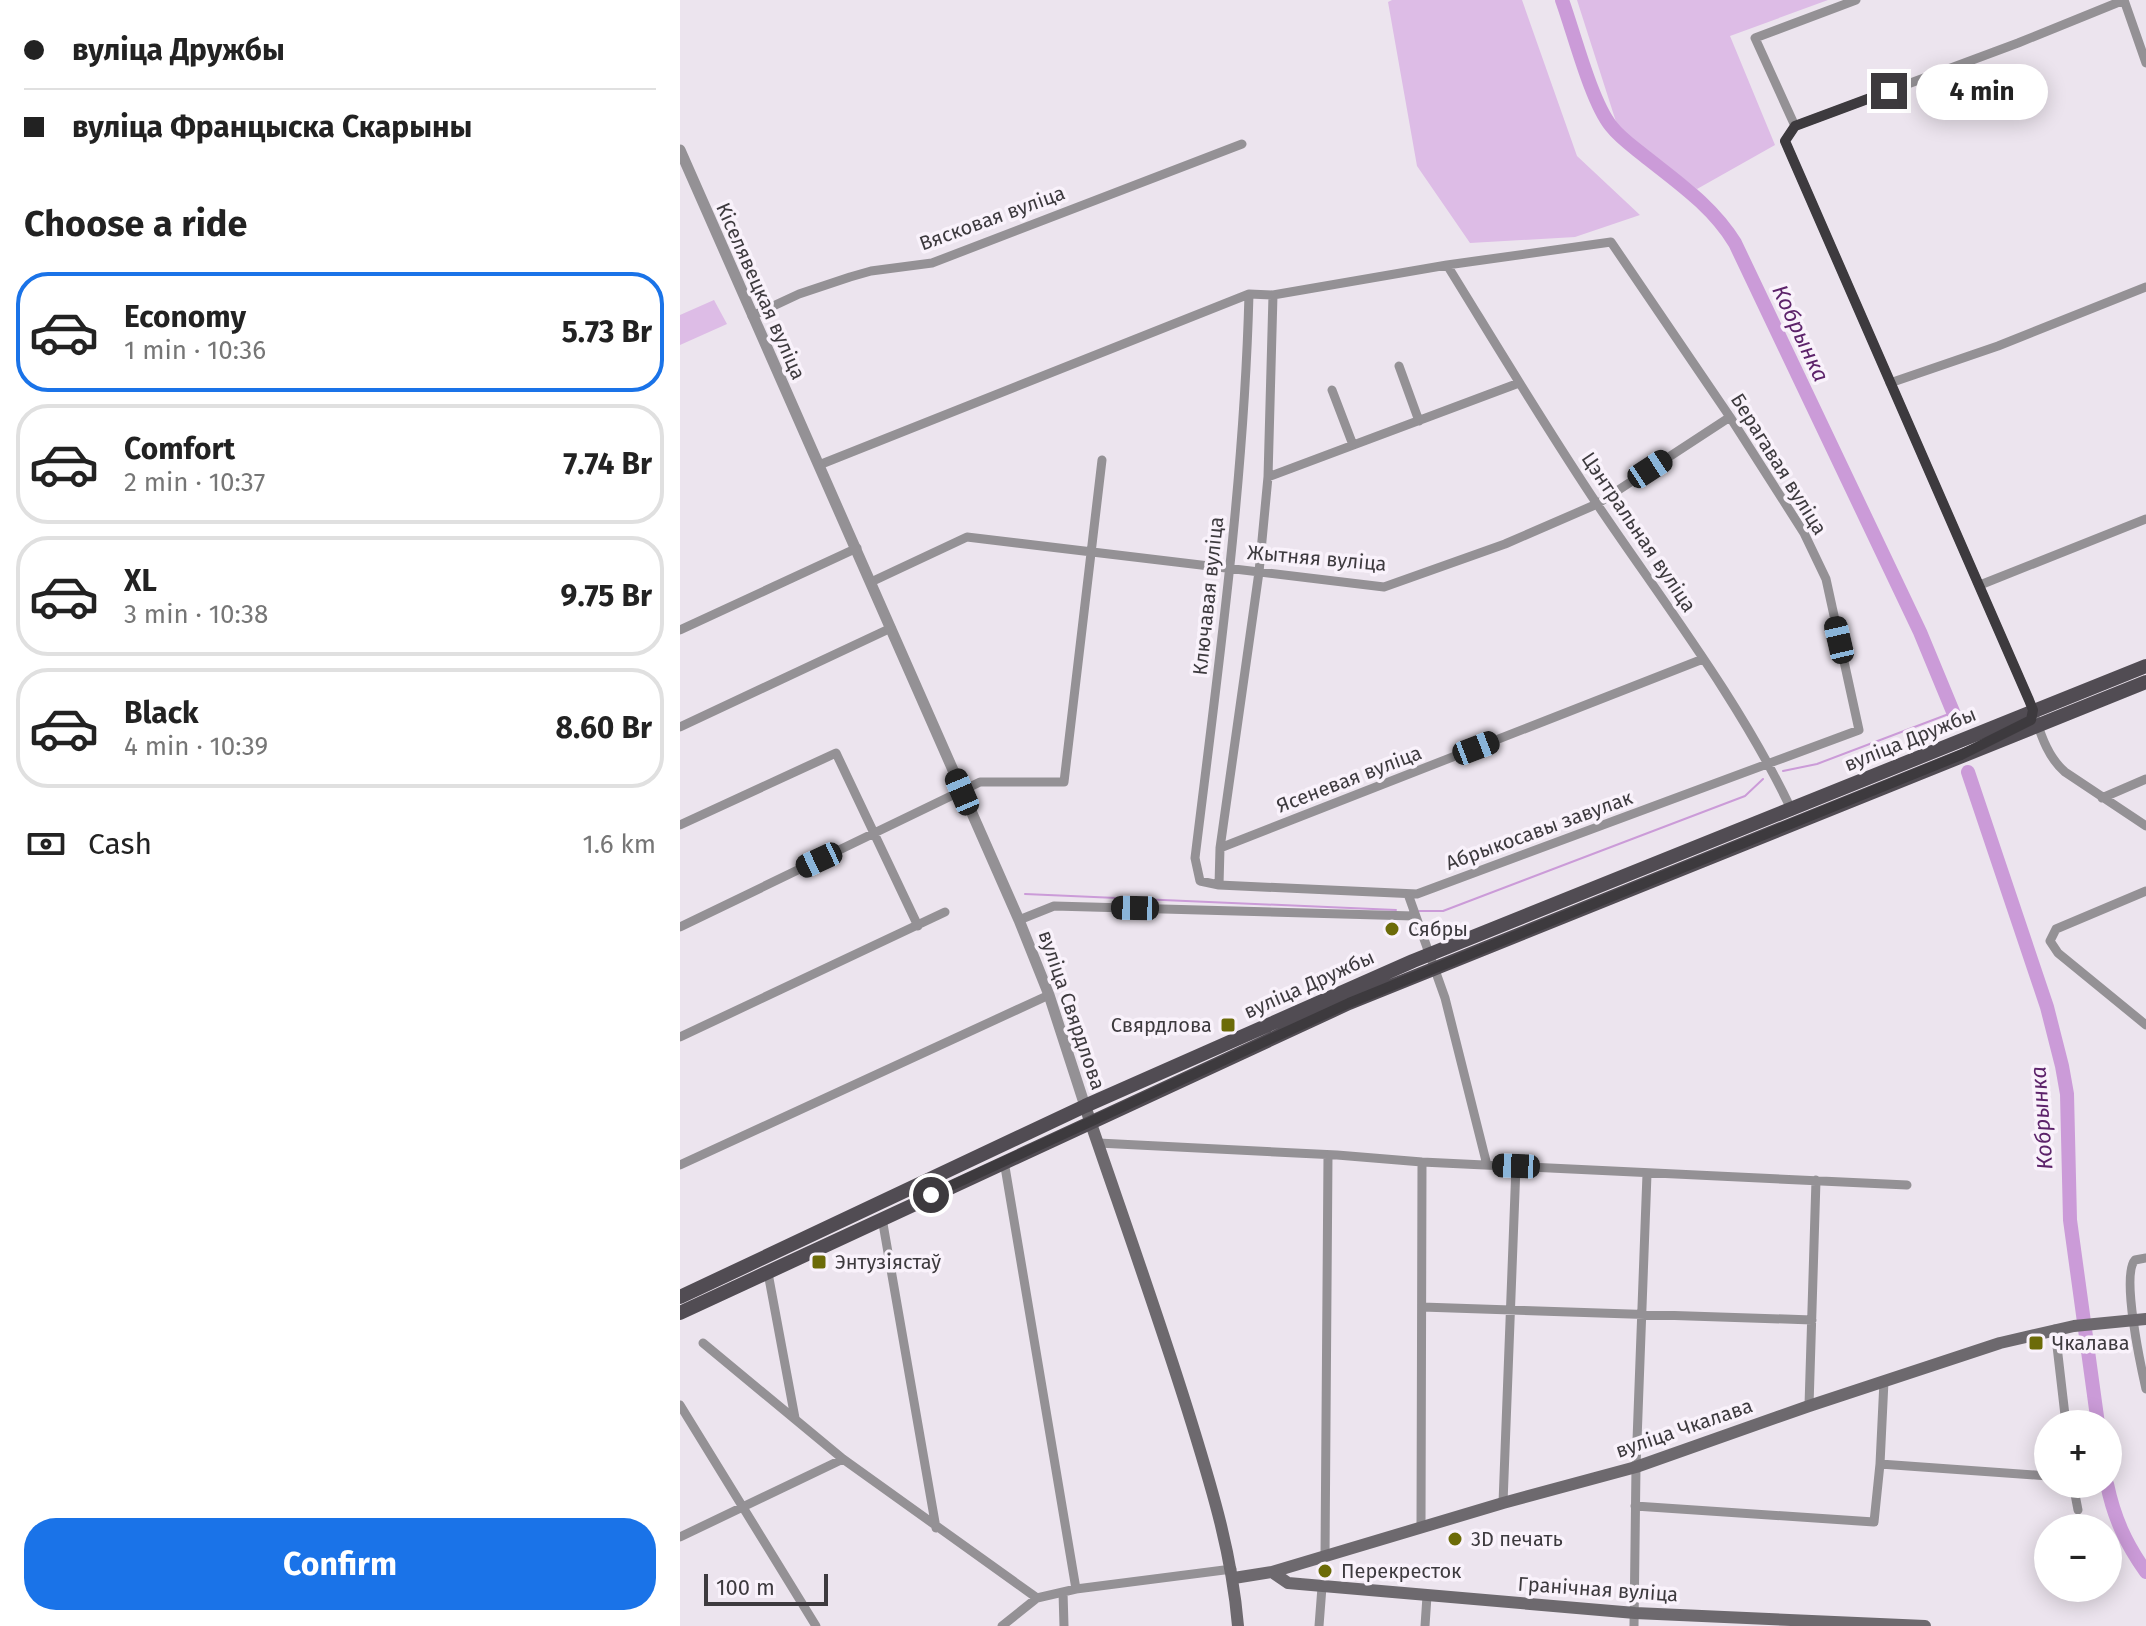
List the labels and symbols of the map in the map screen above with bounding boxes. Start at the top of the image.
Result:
callout: 4 min [1917,63,2049,119]
route end [1871,73,1907,109]
street label: Вясковая вуліца [916,181,1068,255]
street label: Кіселявецкая вуліца [711,199,811,383]
water label: Кобрынка [1766,280,1835,386]
street label: Берагавая вуліца [1726,389,1832,539]
car [1623,446,1677,492]
street label: Цэнтральная вуліца [1577,447,1701,617]
street label: Ключавая вуліца [1188,515,1228,677]
street label: Жытняя вуліца [1246,540,1388,576]
car [1822,614,1856,666]
street label: вуліца Дружбы [1841,702,1979,776]
car [1449,728,1503,768]
street label: Ясеневая вуліца [1273,740,1425,818]
car [942,765,982,819]
street label: Абрыкосавы завулак [1442,785,1636,875]
car [792,839,846,881]
car [1111,896,1159,920]
place label: Сябры [1408,917,1468,941]
marker: Сябры [1383,920,1401,938]
street label: вуліца Свярдлова [1033,927,1111,1093]
street label: вуліца Дружбы [1240,945,1378,1023]
place label: Свярдлова [1111,1013,1212,1037]
marker: Свярдлова [1219,1016,1237,1034]
water label: Кобрынка [2024,1065,2059,1171]
car [1492,1153,1540,1179]
route start [913,1177,949,1213]
place label: Энтузіястаў [835,1250,941,1274]
marker: Энтузіястаў [810,1253,828,1271]
place label: Чкалава [2052,1331,2130,1355]
marker: Чкалава [2027,1334,2045,1352]
street label: вуліца Чкалава [1612,1393,1756,1463]
place label: 3D печать [1471,1527,1563,1551]
marker: 3D печать [1446,1530,1464,1548]
place label: Перекресток [1341,1559,1462,1583]
marker: Перекресток [1316,1562,1334,1580]
scale bar [704,1570,828,1606]
street label: Гранічная вуліца [1517,1571,1679,1607]

